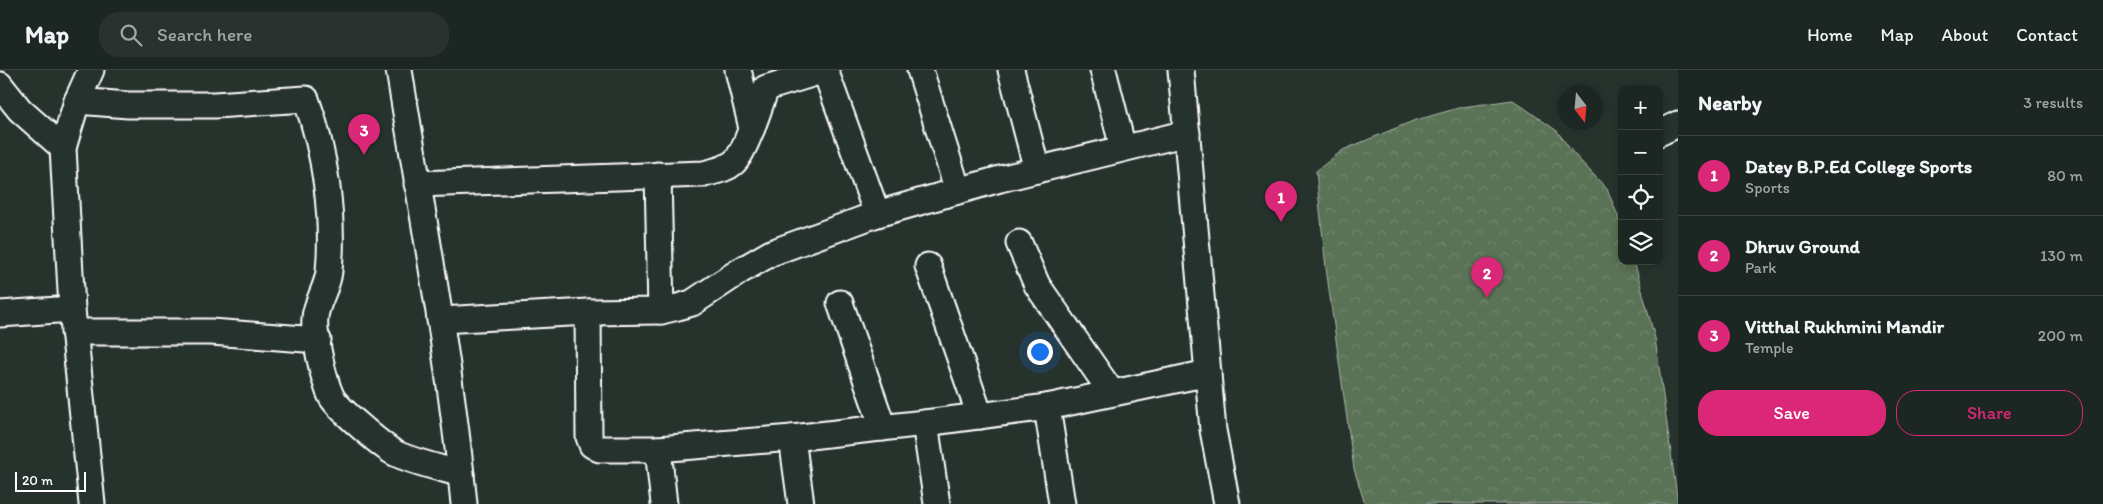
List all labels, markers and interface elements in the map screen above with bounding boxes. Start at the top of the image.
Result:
search box [99,12,449,57]
text: Map [25,20,69,49]
icon: search [117,21,145,49]
text: Search here [157,23,252,46]
text: Home [1807,24,1853,46]
text: Map [1881,24,1914,46]
text: About [1942,24,1988,46]
text: Contact [2016,24,2078,46]
north arrow [1558,85,1603,130]
map controls [1618,85,1663,265]
button: + [1618,85,1663,130]
text: Nearby [1698,90,1762,115]
text: 3 results [2023,93,2083,112]
pin: 3 [348,114,380,155]
button: − [1618,130,1663,175]
text: Datey B.P.Ed College Sports [1745,155,1972,178]
text: 1 [1710,166,1718,185]
text: 80 m [2047,166,2083,185]
button: locate [1618,175,1663,220]
text: Sports [1745,178,1790,197]
pin: 1 [1265,181,1297,222]
button: layers [1618,220,1663,265]
text: Dhruv Ground [1745,235,1860,258]
text: 2 [1710,246,1718,265]
text: 130 m [2040,246,2083,265]
pin: 2 [1471,257,1503,298]
text: Park [1745,258,1776,277]
text: Vitthal Rukhmini Mandir [1745,315,1944,338]
text: 3 [1710,326,1718,345]
text: 200 m [2038,326,2083,345]
text: Temple [1745,338,1794,357]
your location [1027,339,1053,365]
button: Save [1698,390,1886,436]
button: Share [1896,390,2083,436]
scale bar [15,469,86,492]
text: 20 m [22,472,53,489]

